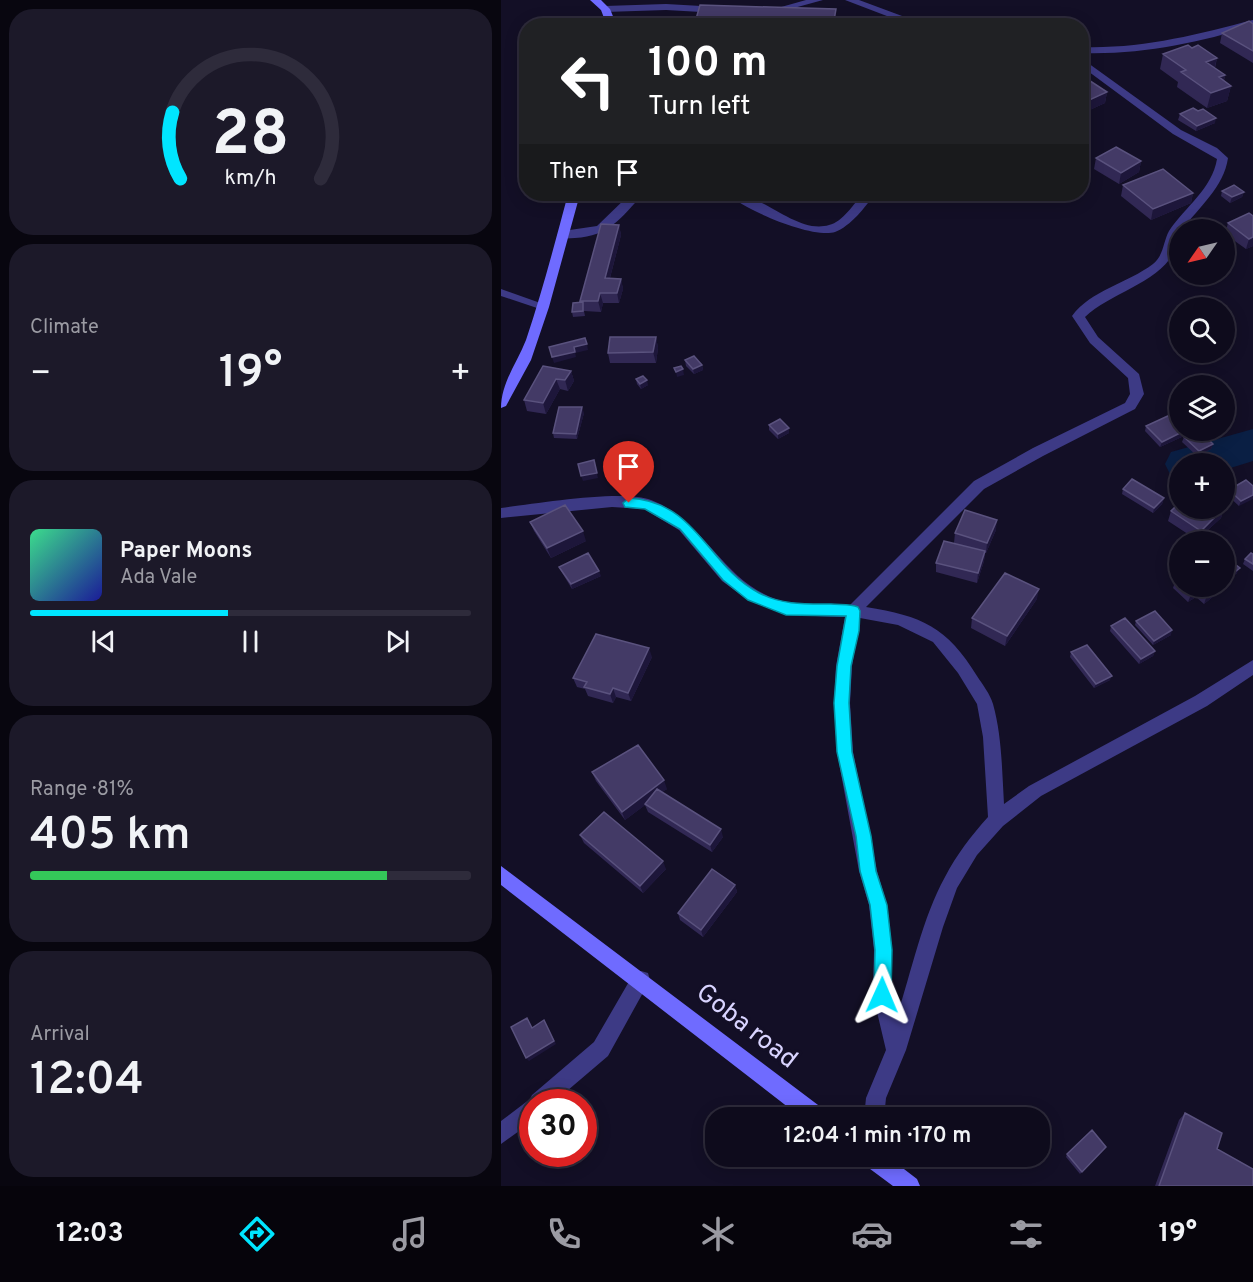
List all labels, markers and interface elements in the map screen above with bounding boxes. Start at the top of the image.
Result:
text: 100 m [648,38,767,91]
icon: left [549,42,627,120]
text: Turn left [648,90,750,124]
text: 28 [212,98,289,177]
icon: arrive [611,156,644,189]
text: Then [549,159,599,186]
text: km/h [224,166,277,193]
north arrow [1169,219,1235,285]
map controls [1169,219,1235,597]
button: search [1169,297,1235,363]
text: Climate [30,315,99,341]
text: 19° [219,346,282,403]
text: − [30,354,51,396]
text: + [450,354,471,396]
button: layers [1169,375,1235,441]
pin [603,441,654,503]
icon: arrive [612,450,645,483]
button: + [1169,453,1235,519]
button: − [1169,531,1235,597]
text: Paper Moons [120,538,252,565]
text: Ada Vale [120,565,197,591]
icon: previous [87,625,120,658]
icon: pause [234,625,267,658]
icon: next [381,625,414,658]
text: Range · 81% [30,777,134,803]
text: 405 km [30,808,191,865]
position arrow [850,963,914,1027]
street label: Goba road [688,977,804,1077]
text: Arrival [30,1022,90,1048]
text: 12:04 [30,1053,144,1110]
speed limit sign: 30 [519,1089,597,1167]
text: 12:04 · 1 min · 170 m [784,1123,971,1150]
icon: directions [236,1213,278,1255]
icon: music [389,1213,431,1255]
icon: phone [543,1213,585,1255]
icon: climate [697,1213,739,1255]
icon: car [851,1213,893,1255]
icon: filters [1005,1213,1047,1255]
text: 12:03 [56,1217,124,1251]
text: 19° [1158,1217,1197,1251]

